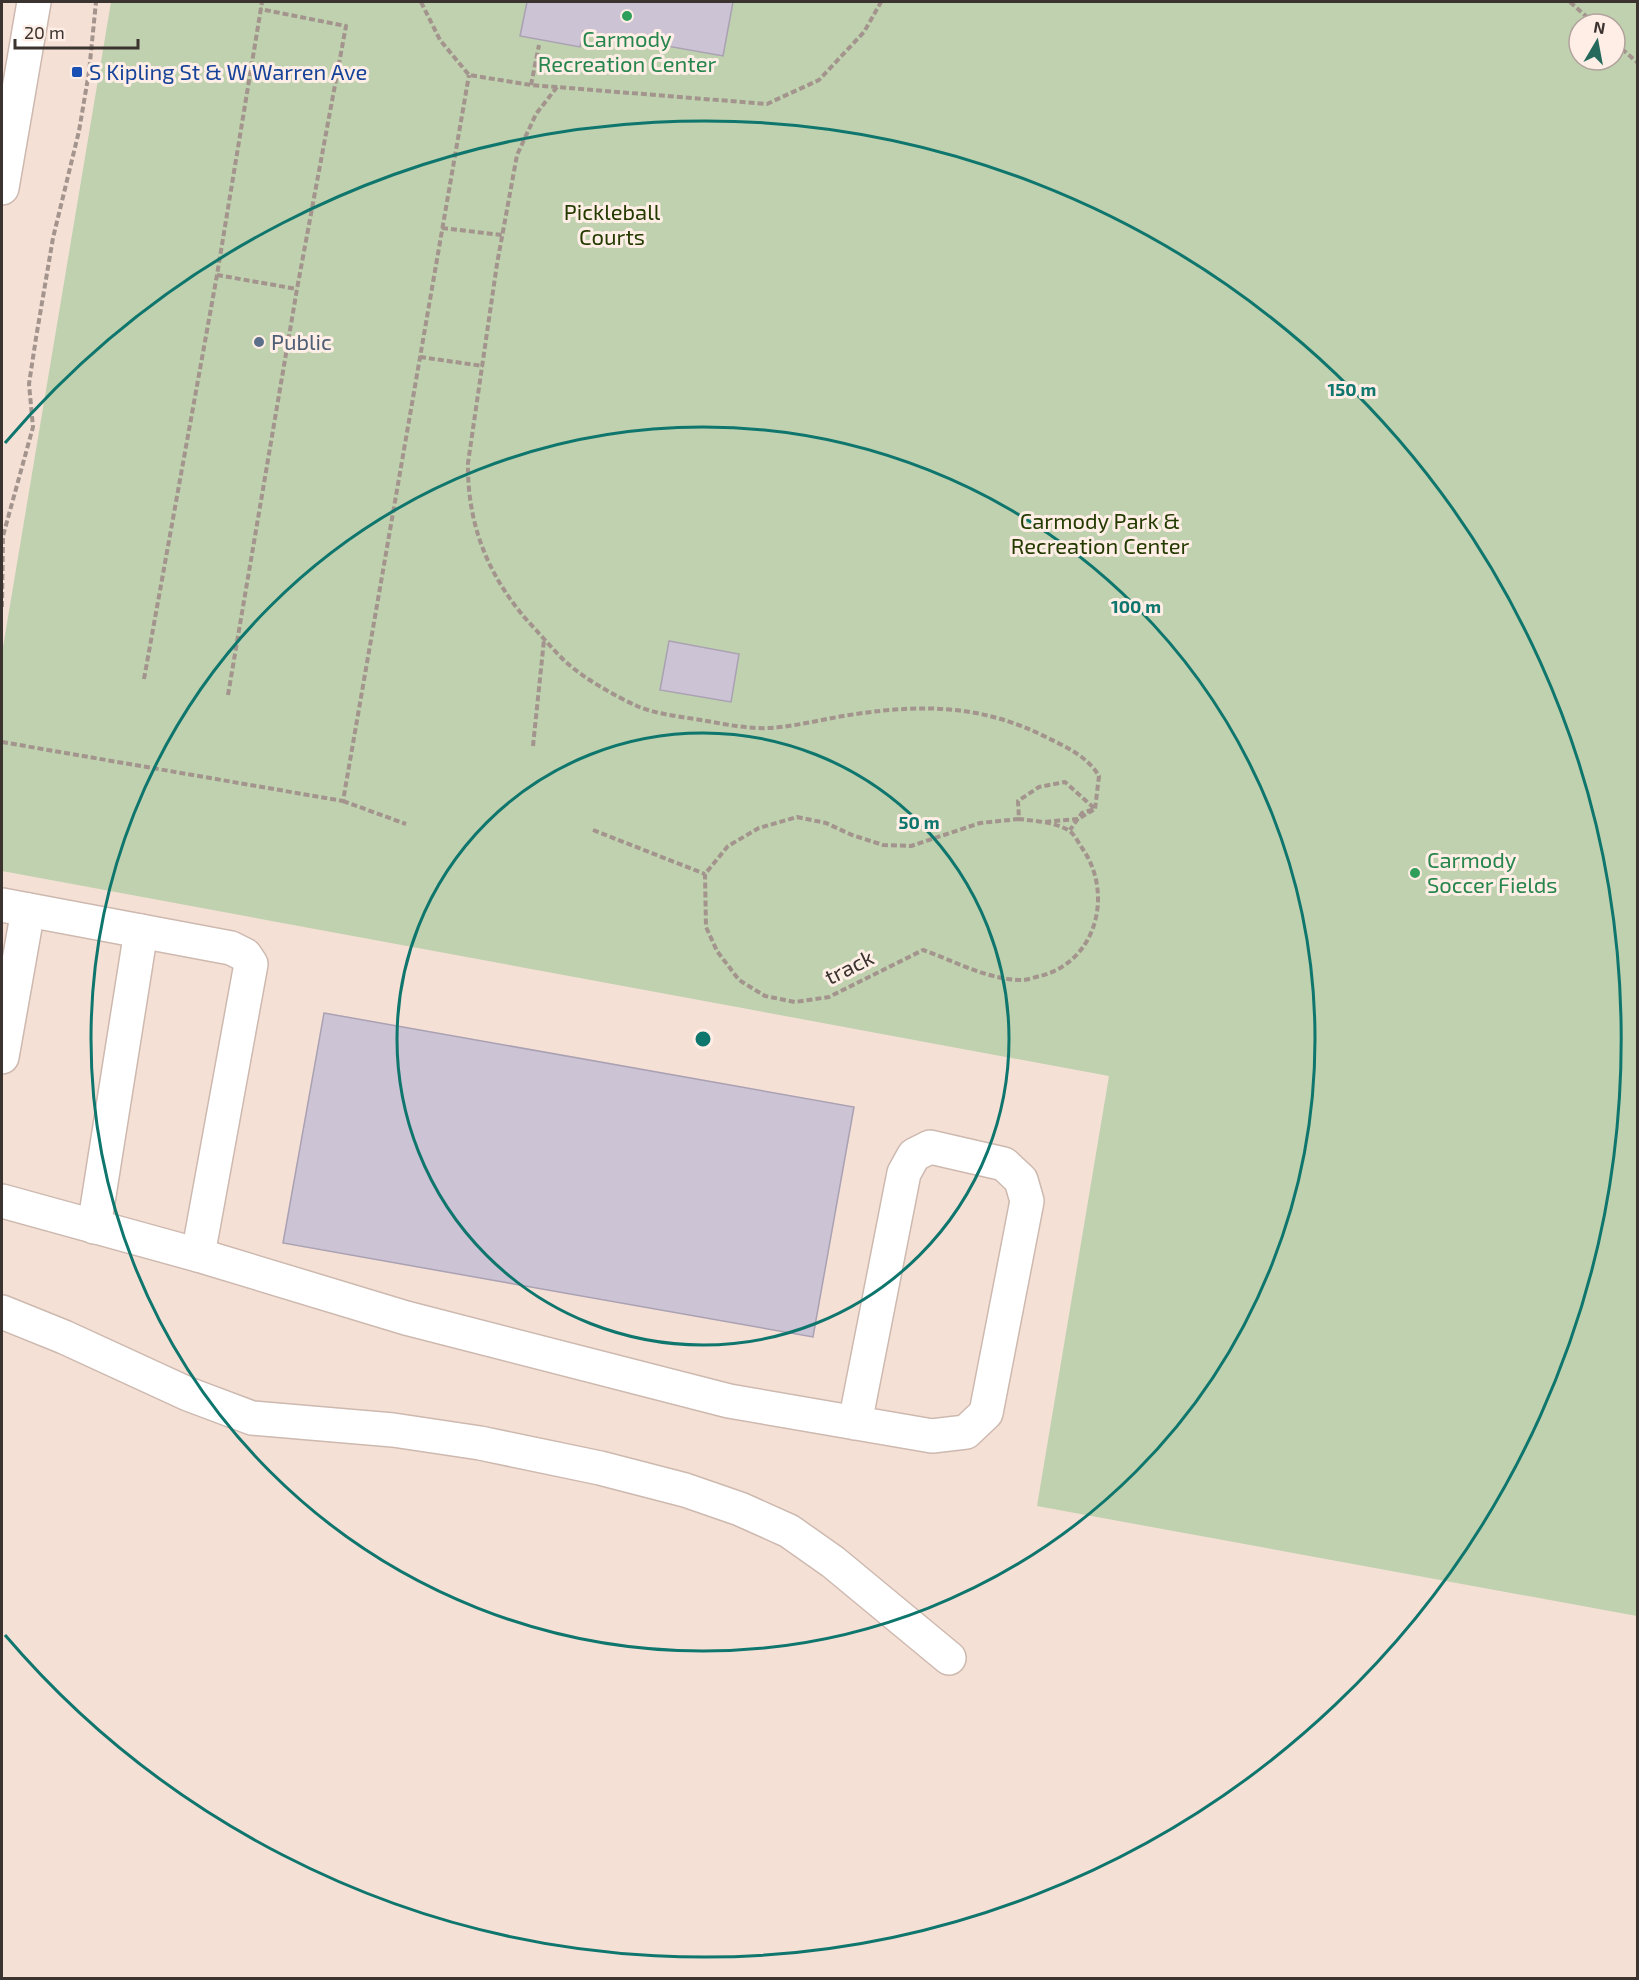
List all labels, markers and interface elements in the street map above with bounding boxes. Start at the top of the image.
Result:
marker: Carmody Recreation Center [620,9,634,23]
scale bar [15,12,138,50]
north arrow [1567,12,1627,72]
text: N [1592,16,1607,37]
text: 20 m [24,21,65,43]
place label: Carmody Recreation Center [538,25,717,76]
place label: S Kipling St & W Warren Ave [89,58,367,84]
marker: S Kipling St & W Warren Ave [70,65,84,79]
park label: Pickleball Courts [564,198,661,249]
place label: Public [271,328,332,354]
marker: Public [252,335,266,349]
text: 150 m [1328,378,1376,400]
park label: Carmody Park & Recreation Center [1011,507,1190,558]
text: 100 m [1111,595,1161,617]
text: 50 m [898,811,940,833]
place label: Carmody Soccer Fields [1427,846,1558,897]
marker: Carmody Soccer Fields [1408,866,1422,880]
street label: track [820,943,877,989]
centre of rings [693,1029,713,1049]

